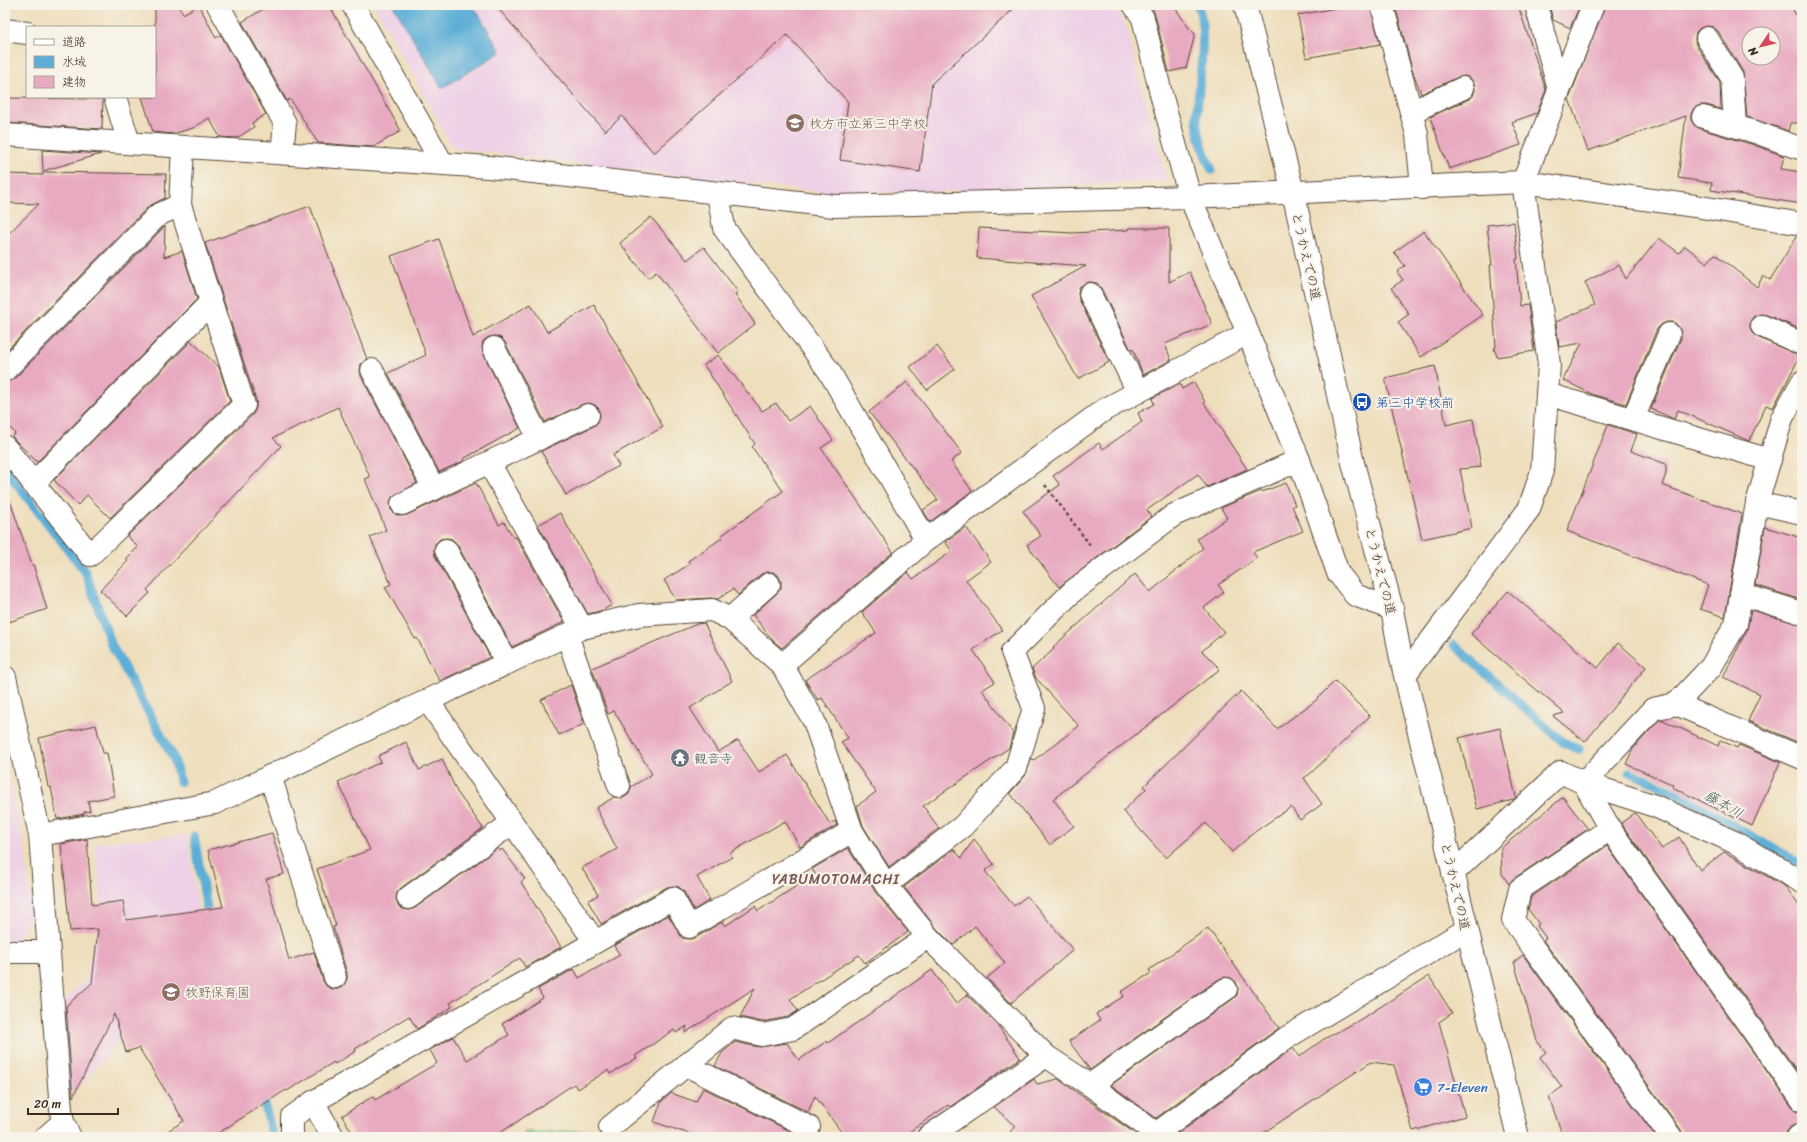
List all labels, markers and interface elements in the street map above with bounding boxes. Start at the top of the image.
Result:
legend [26,26,156,98]
north arrow [1741,26,1781,66]
text: 道路 [62,31,86,53]
text: N [1743,43,1764,61]
text: 水域 [62,51,86,73]
text: 建物 [62,71,86,93]
school or university icon: 枚方市立第三中学校 [784,112,806,134]
place label: 枚方市立第三中学校 [809,112,926,135]
street label: とうかえでの道 [1285,210,1328,303]
bus stop icon: 第三中学校前 [1351,391,1373,413]
place label: 第三中学校前 [1376,391,1454,414]
street label: とうかえでの道 [1358,525,1403,618]
temple icon: 観音寺 [669,747,691,769]
place label: 観音寺 [694,747,733,770]
water label: 藤本川 [1699,783,1748,826]
street label: とうかえでの道 [1434,840,1477,933]
district label: YABUMOTOMACHI [772,867,900,892]
school or university icon: 牧野保育園 [160,981,182,1003]
place label: 牧野保育園 [185,981,250,1004]
supermarket icon: 7-Eleven [1412,1076,1434,1098]
place label: 7-Eleven [1437,1076,1488,1099]
scale bar [28,1090,118,1116]
text: 20 m [34,1093,61,1115]

